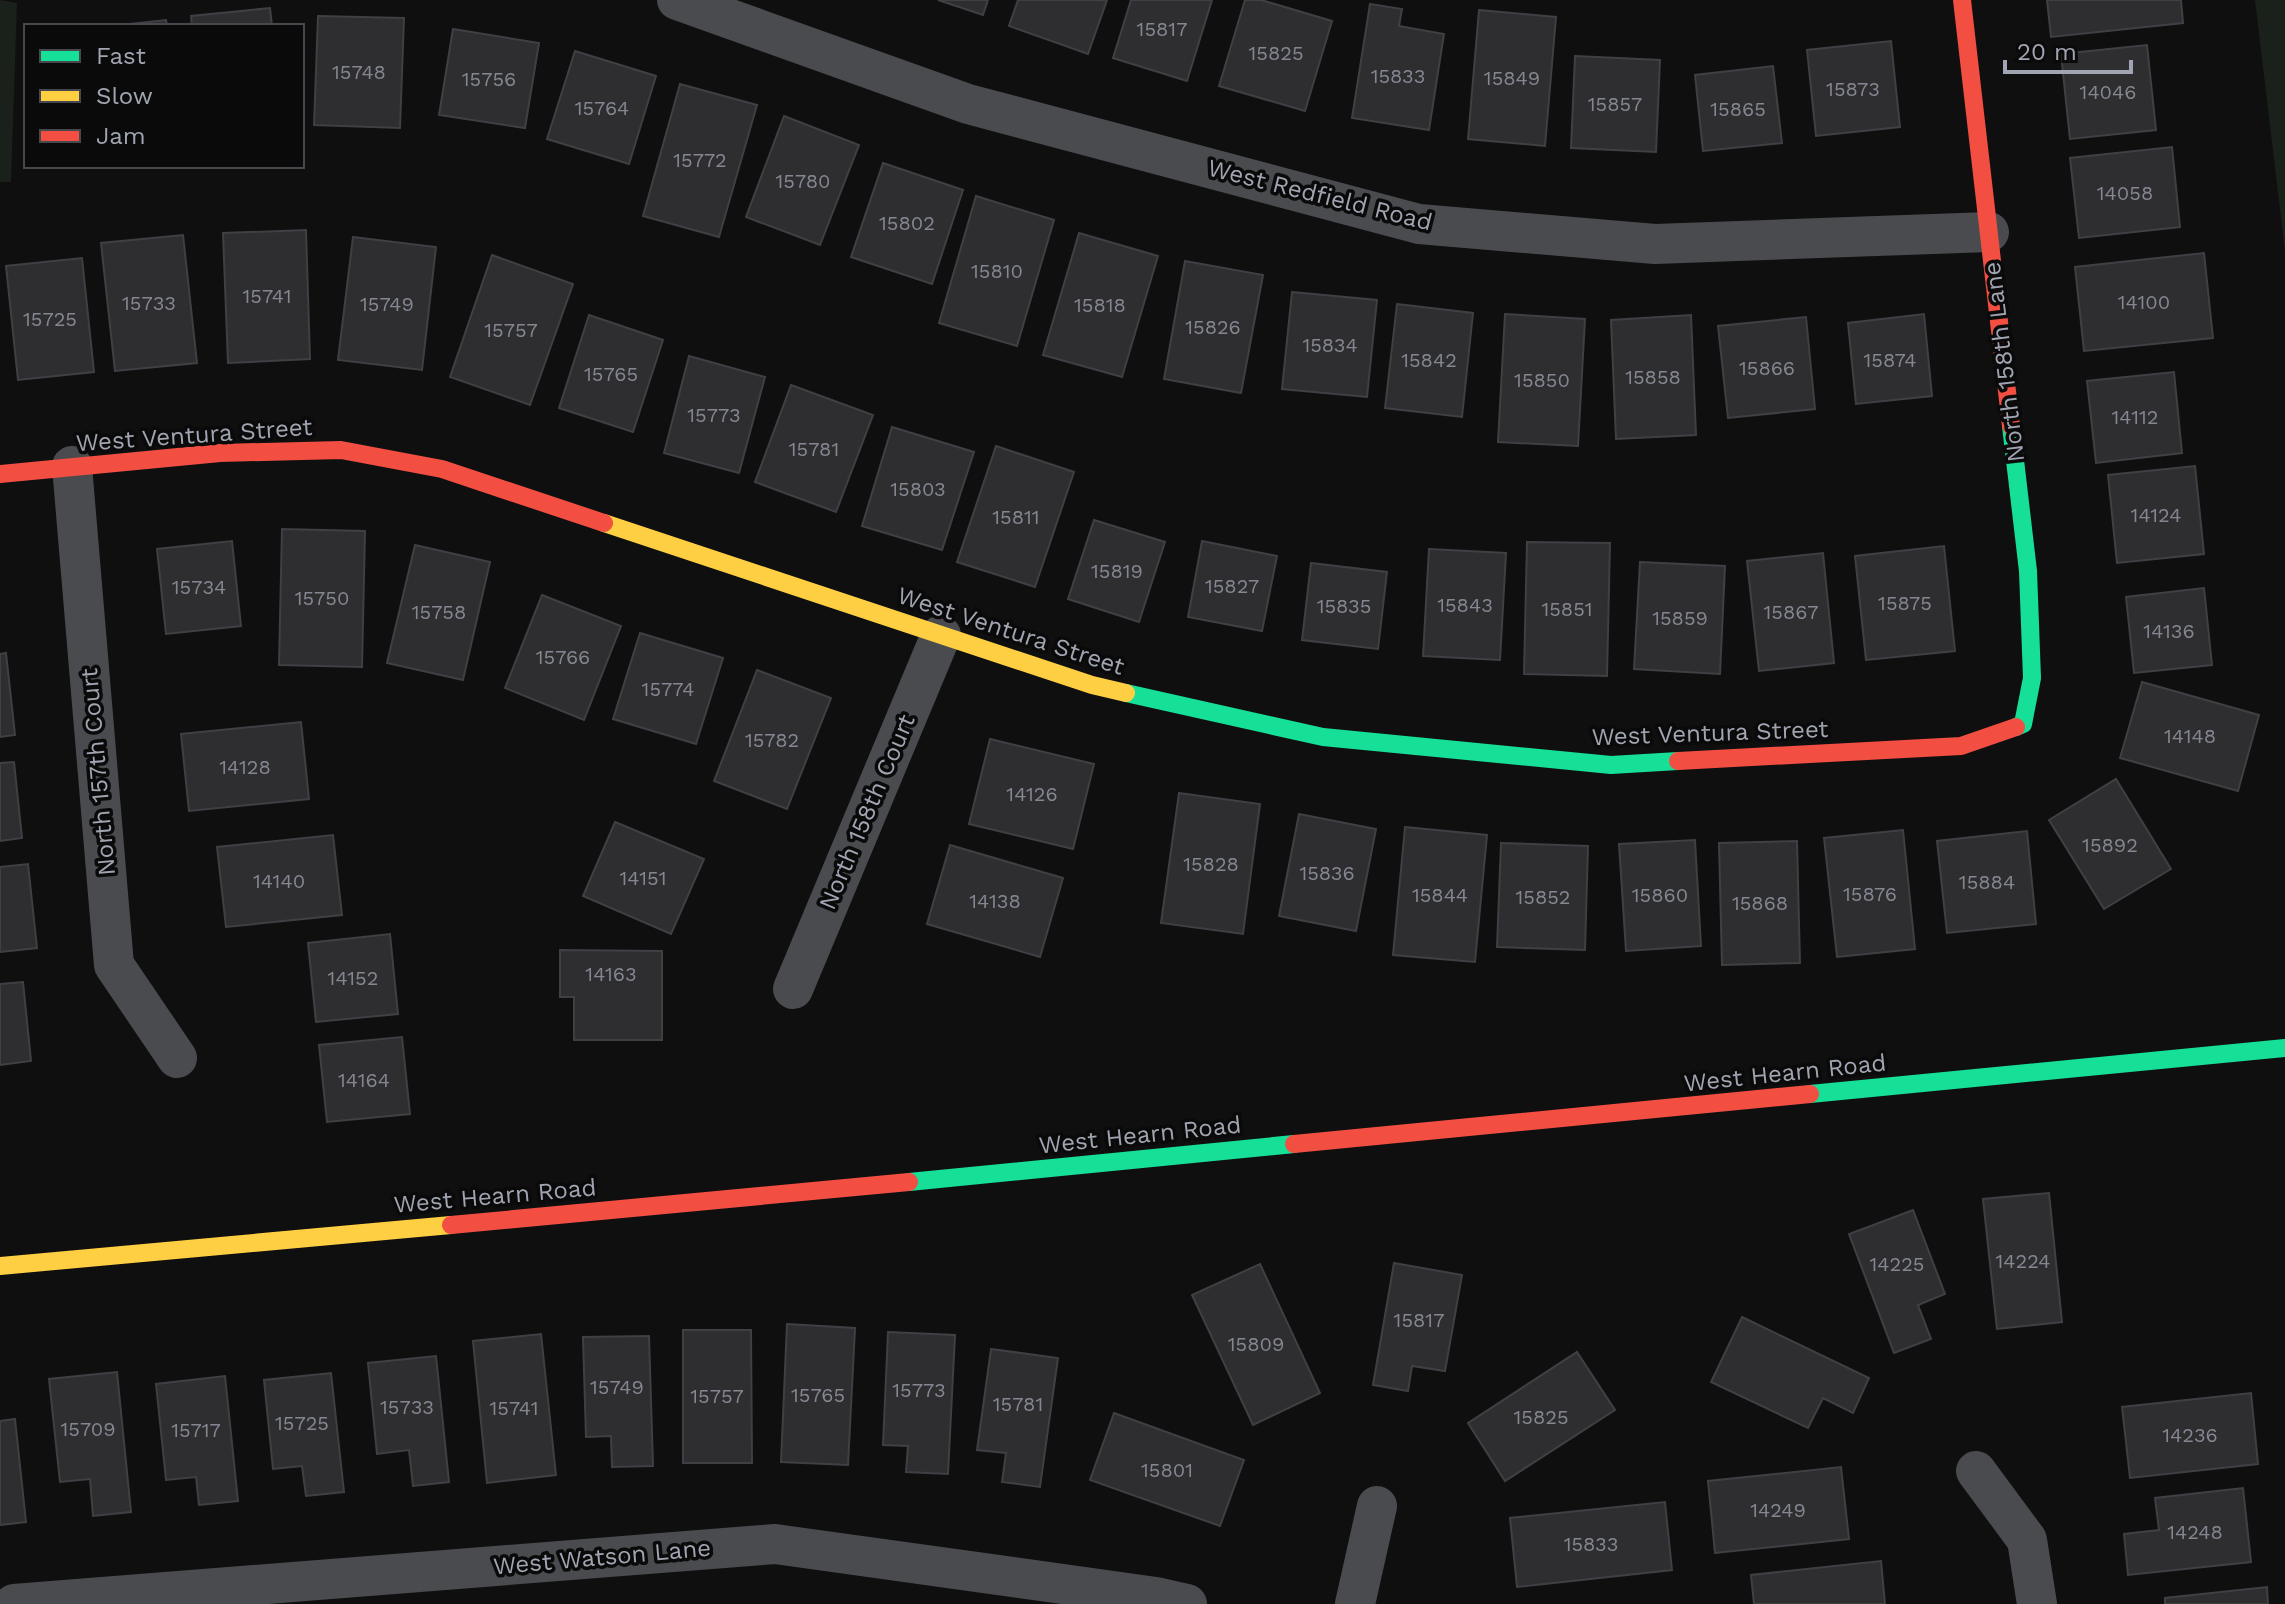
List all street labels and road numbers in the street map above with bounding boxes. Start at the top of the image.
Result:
street label: West Redfield Road [1205,154,1435,236]
street label: North 158th Lane [1978,260,2030,464]
street label: West Ventura Street [75,413,313,457]
street label: West Ventura Street [894,581,1128,681]
street label: North 157th Court [75,667,121,877]
street label: North 158th Court [813,710,921,914]
street label: West Ventura Street [1591,715,1829,751]
street label: West Hearn Road [1682,1048,1888,1098]
street label: West Hearn Road [1037,1110,1243,1160]
street label: West Hearn Road [393,1173,597,1219]
street label: West Watson Lane [492,1534,712,1580]

